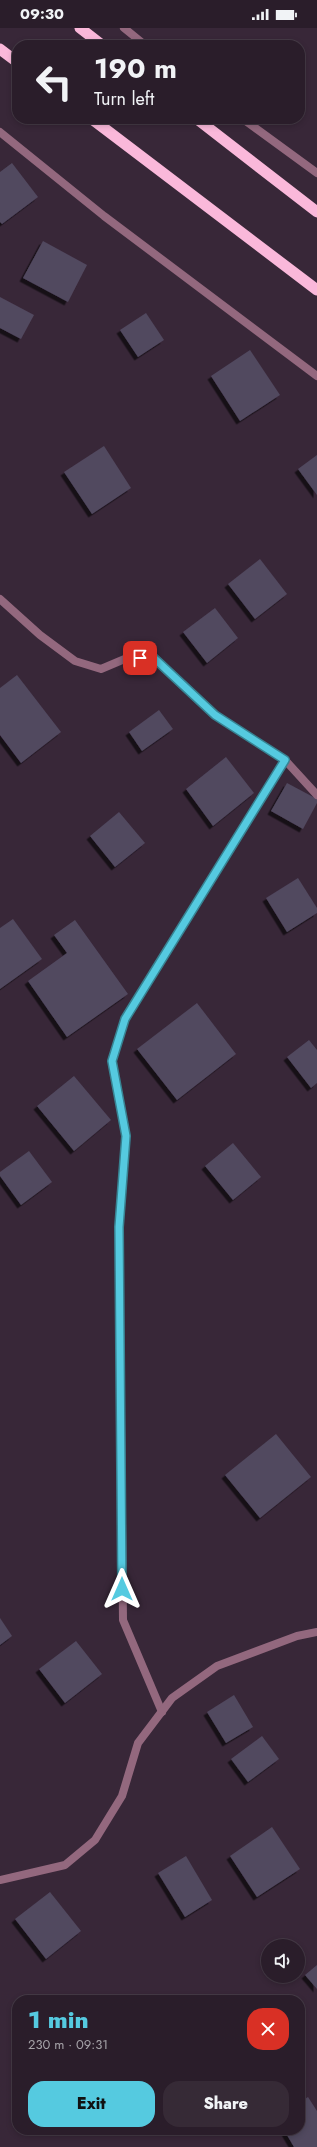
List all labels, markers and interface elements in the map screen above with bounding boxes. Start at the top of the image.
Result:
text: 09:30 [20,3,64,25]
text: 190 m [94,48,177,89]
icon: left [28,56,80,108]
text: Turn left [94,86,154,112]
pin [123,641,157,675]
icon: arrive [129,647,151,669]
position arrow [101,1568,143,1610]
map controls [261,1939,305,1983]
button: sound [261,1939,305,1983]
text: 1 min [28,2002,89,2037]
button: close [247,2008,289,2050]
text: 230 m · 09:31 [28,2035,108,2054]
button: Exit [28,2081,155,2127]
button: Share [163,2081,289,2127]

